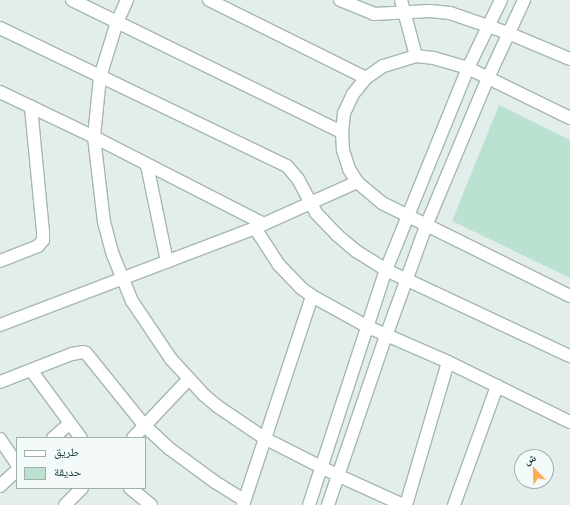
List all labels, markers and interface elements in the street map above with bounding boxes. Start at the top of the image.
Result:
legend [16,437,146,489]
text: طريق [54,445,79,459]
north arrow [514,449,554,489]
text: ش [522,451,537,467]
text: حديقة [54,465,82,479]

